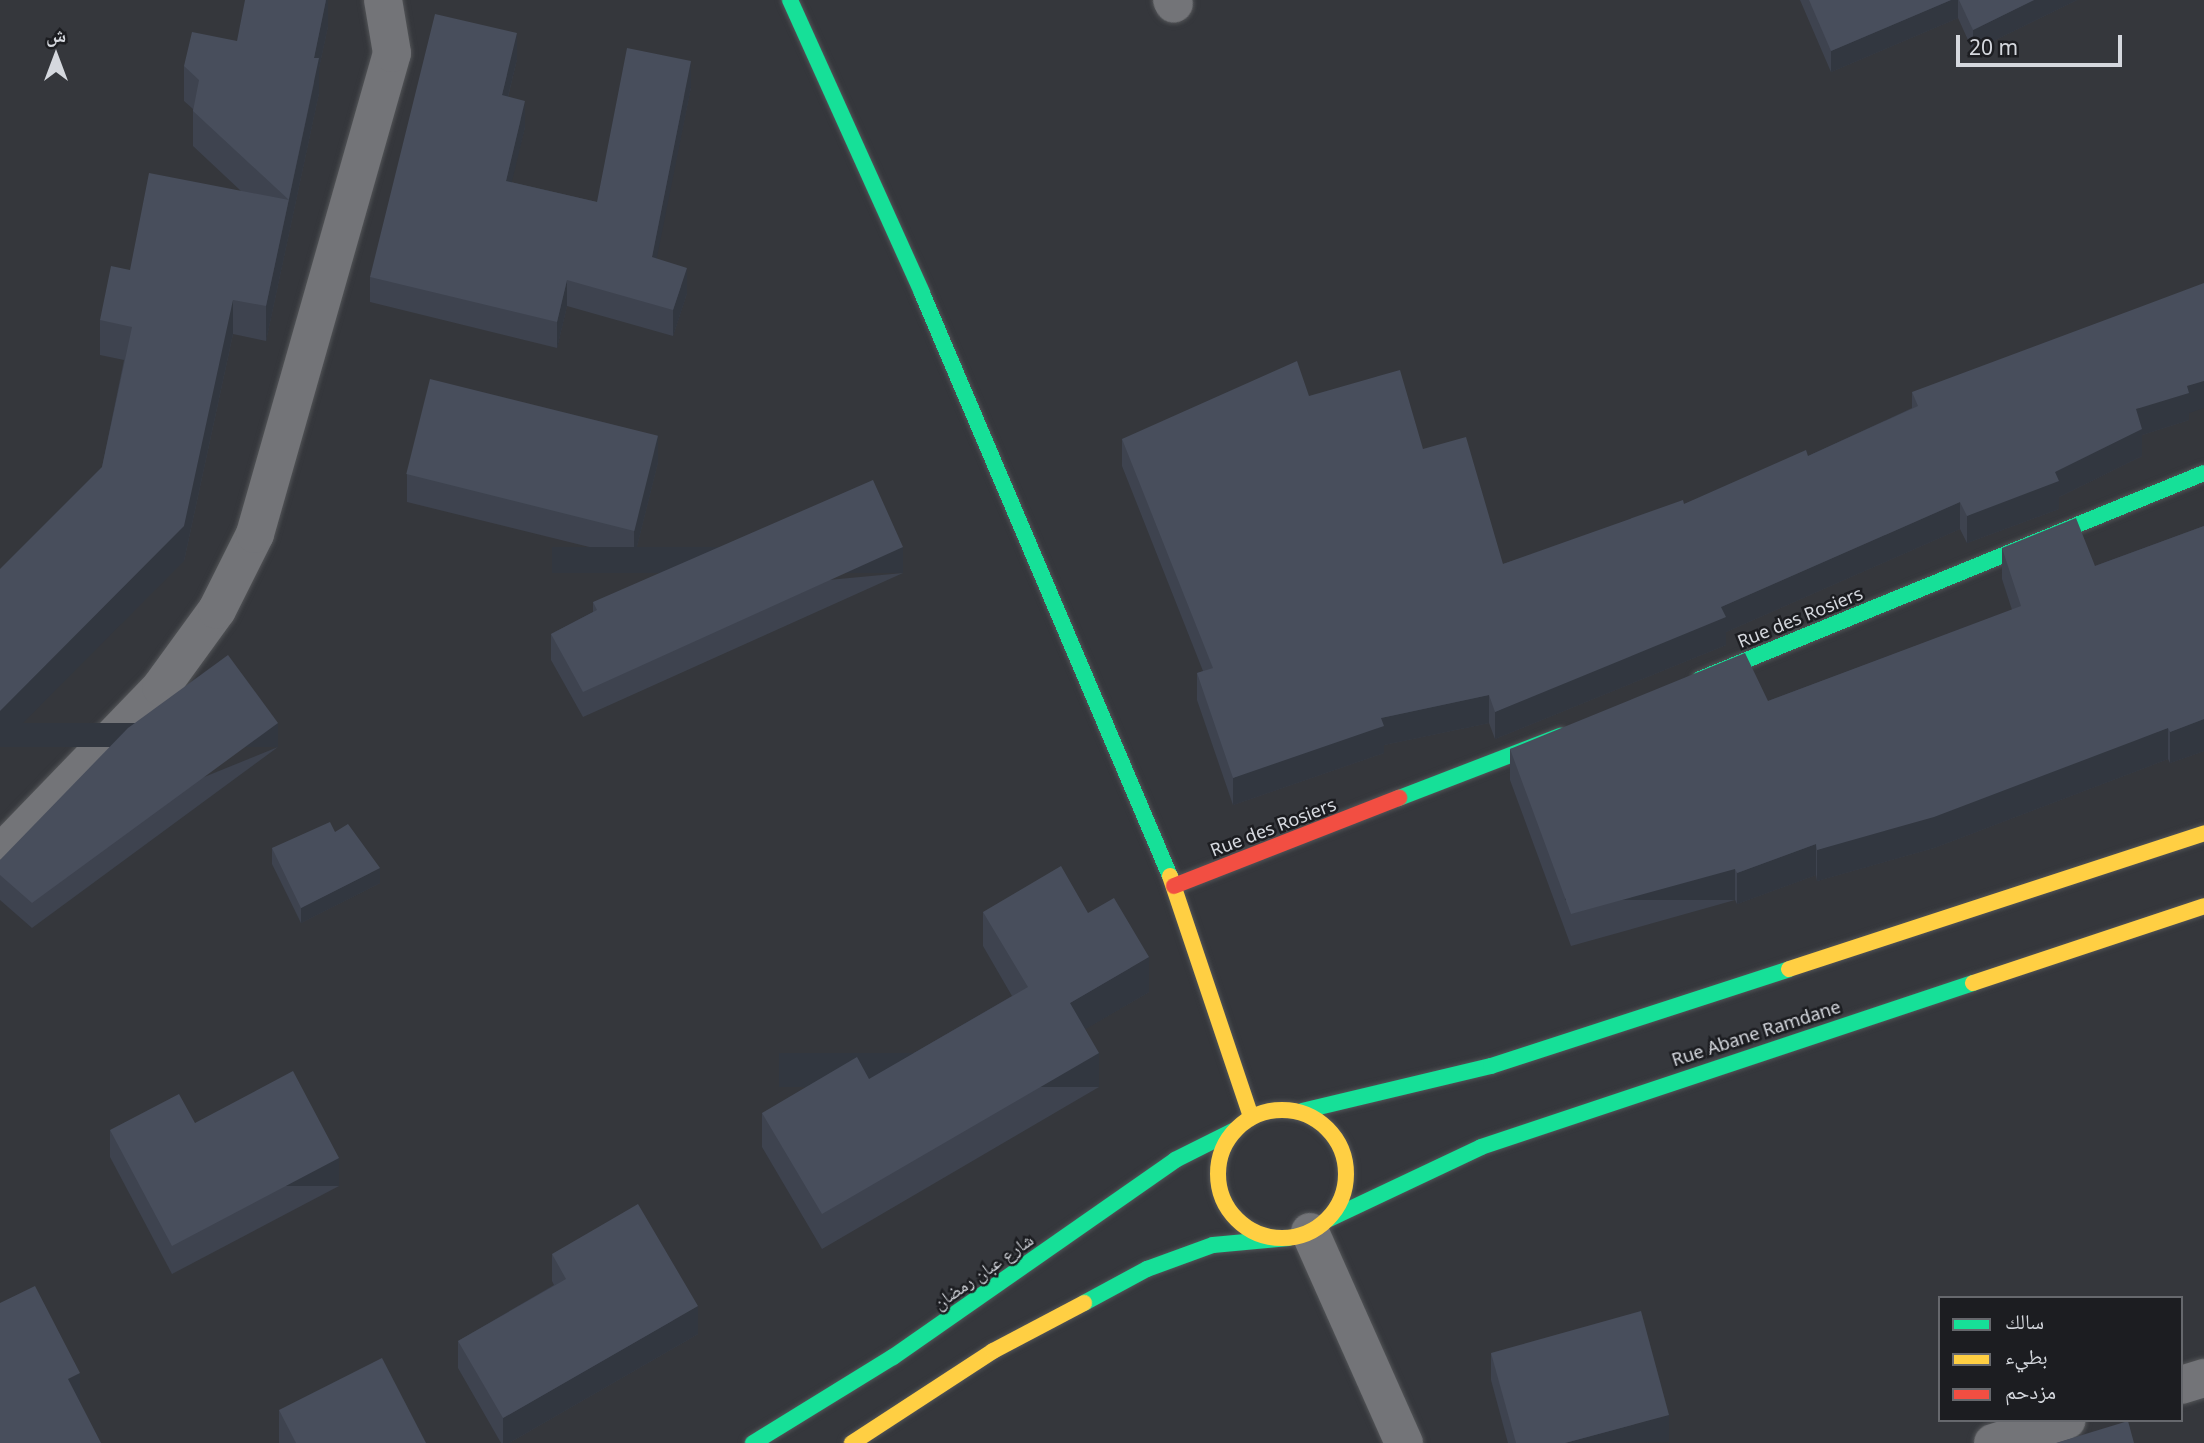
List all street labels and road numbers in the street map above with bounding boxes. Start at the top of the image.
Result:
street label: Rue des Rosiers [1734,582,1866,652]
street label: Rue des Rosiers [1207,793,1339,861]
street label: Rue Abane Ramdane [1669,995,1843,1071]
street label: شارع عبان رمضان [929,1229,1037,1313]

